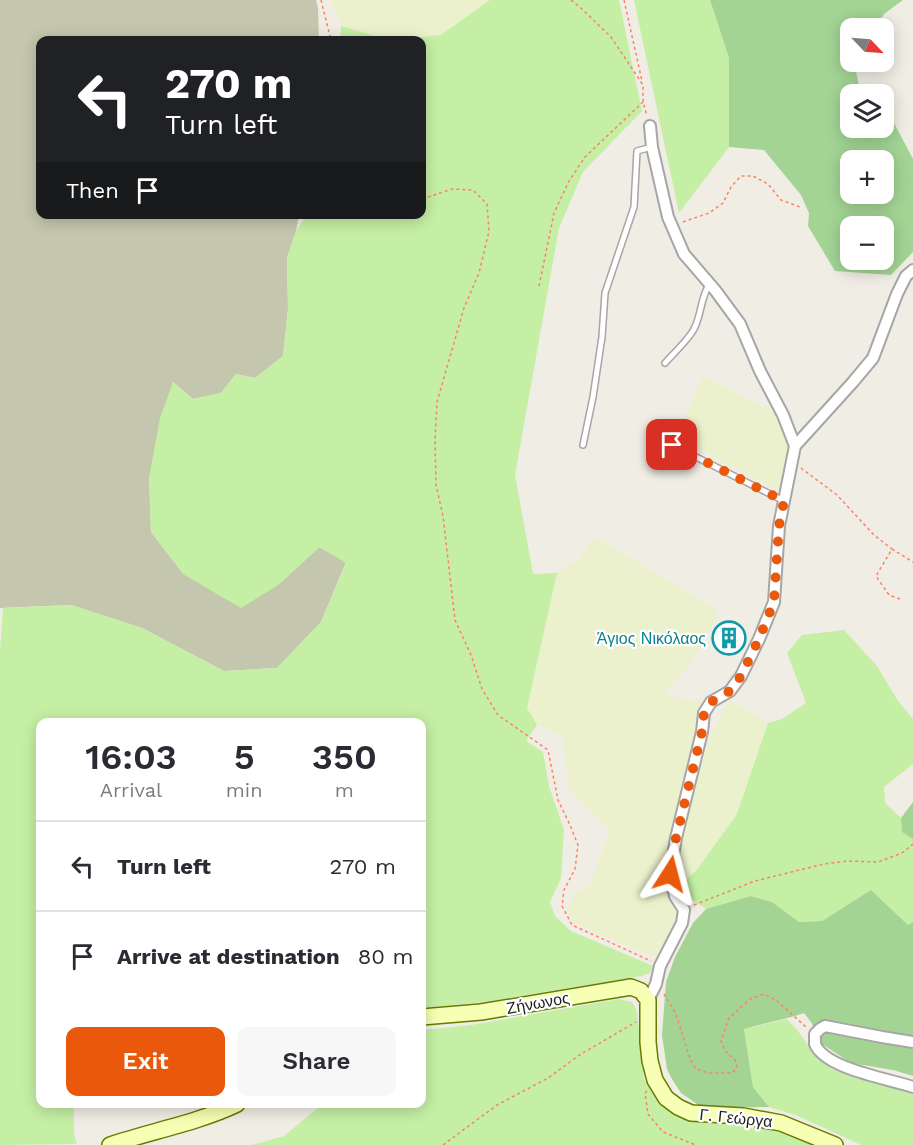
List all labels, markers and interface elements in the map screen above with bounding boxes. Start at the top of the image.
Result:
north arrow [840,18,894,72]
map controls [840,18,894,270]
text: 270 m [165,59,292,108]
icon: left [66,60,144,138]
button: layers [840,84,894,138]
text: Turn left [165,109,277,141]
button: + [840,150,894,204]
icon: arrive [131,174,164,207]
text: Then [66,178,119,203]
button: − [840,216,894,270]
pin [646,419,697,470]
icon: arrive [655,428,688,461]
building icon: Άγιος Νικόλαος [711,620,747,656]
place label: Άγιος Νικόλαος [597,629,706,648]
text: 16:03 [85,736,177,778]
text: 5 [234,736,255,778]
text: 350 [312,736,377,778]
text: Arrival [100,778,162,802]
text: min [226,778,263,802]
text: m [335,778,354,802]
position arrow [638,842,702,906]
icon: left [66,850,99,883]
text: Turn left [117,854,211,879]
text: 270 m [330,854,396,879]
icon: arrive [66,940,99,973]
text: Arrive at destination [117,944,340,969]
text: 80 m [358,944,413,969]
street label: Ζήνωνος [505,988,571,1018]
button: Exit [66,1027,225,1096]
button: Share [237,1027,396,1096]
street label: Γ. Γεώργα [699,1105,773,1131]

